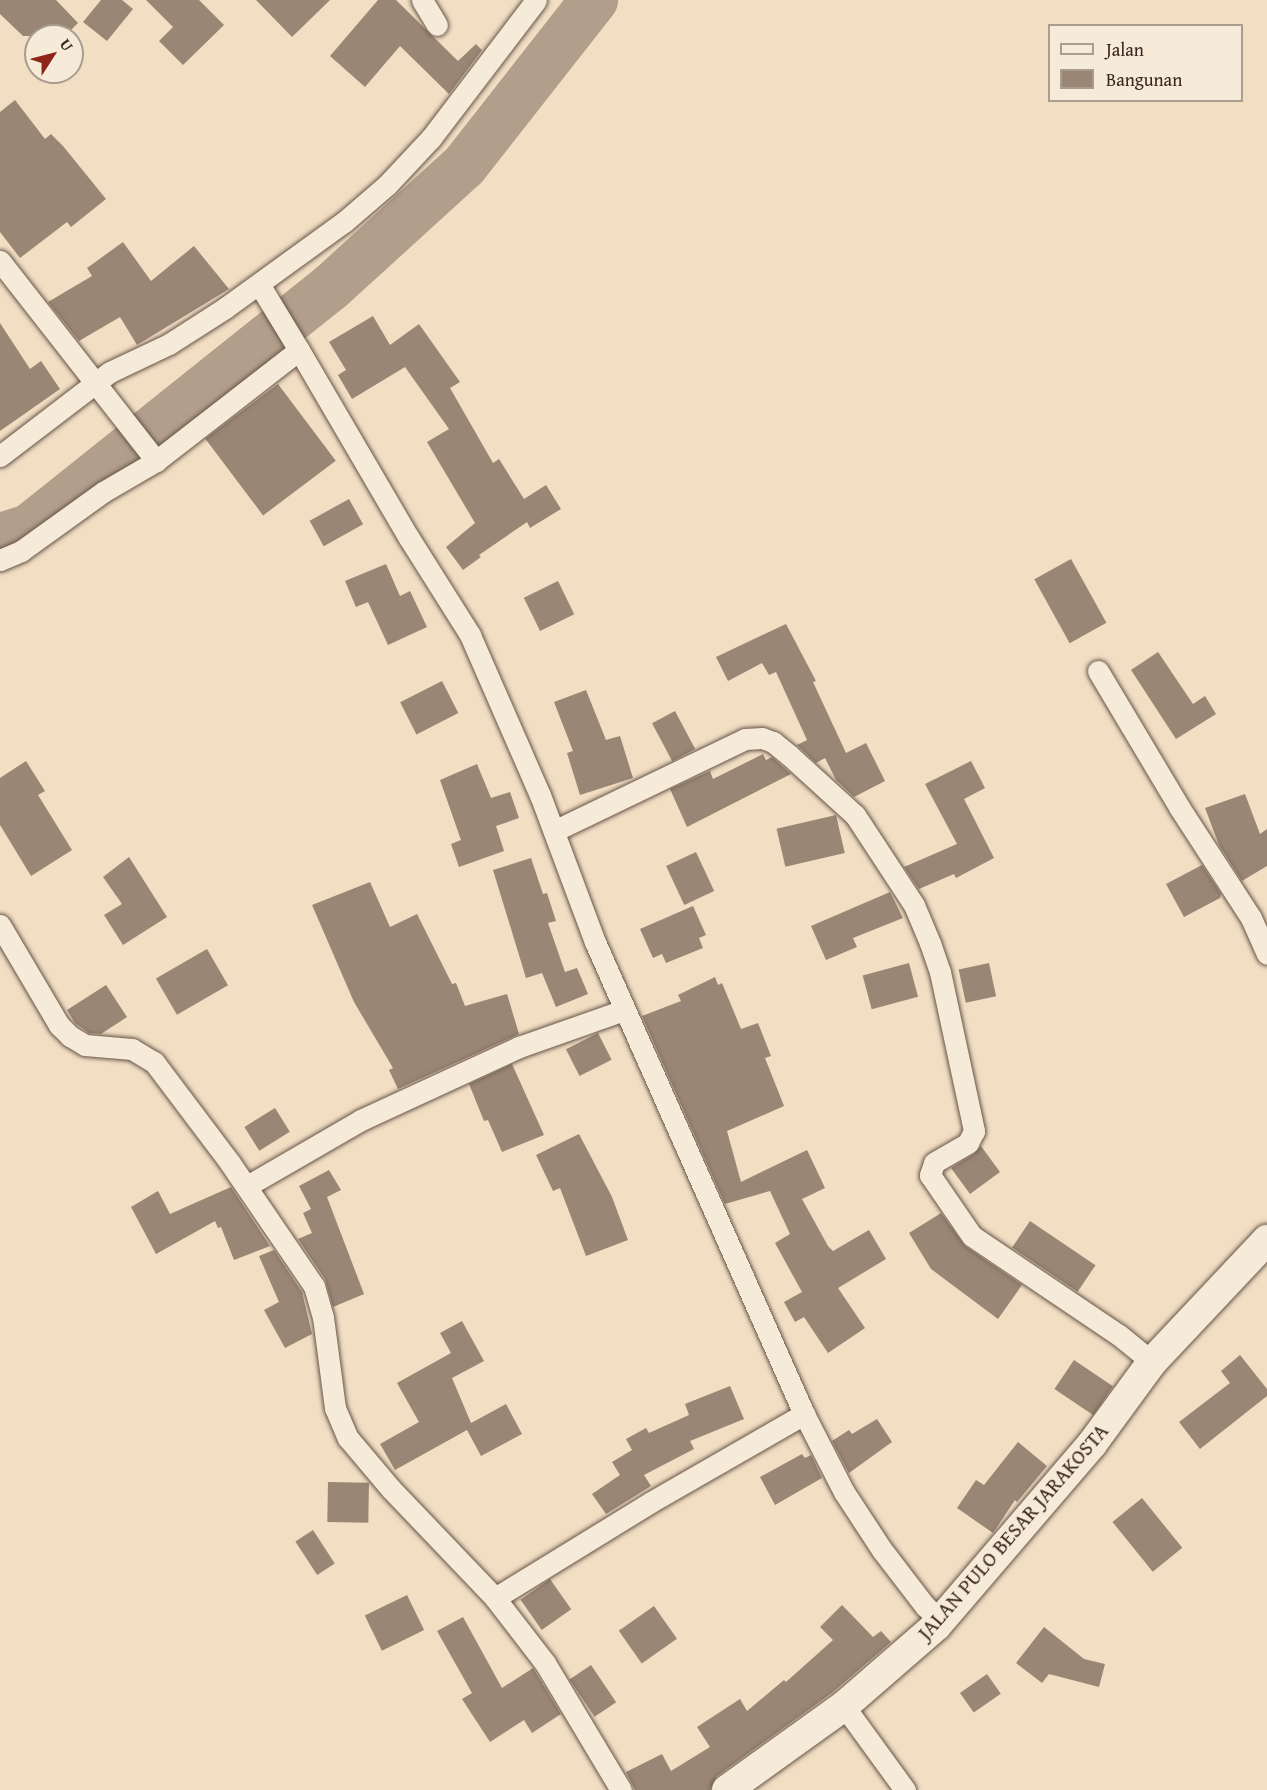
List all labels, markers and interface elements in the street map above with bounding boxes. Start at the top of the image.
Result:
north arrow [24,24,84,84]
legend [1048,24,1243,102]
text: U [54,33,80,56]
text: Jalan [1106,36,1144,63]
text: Bangunan [1106,66,1182,93]
street label: JALAN PULO BESAR JARAKOSTA [912,1419,1114,1645]

